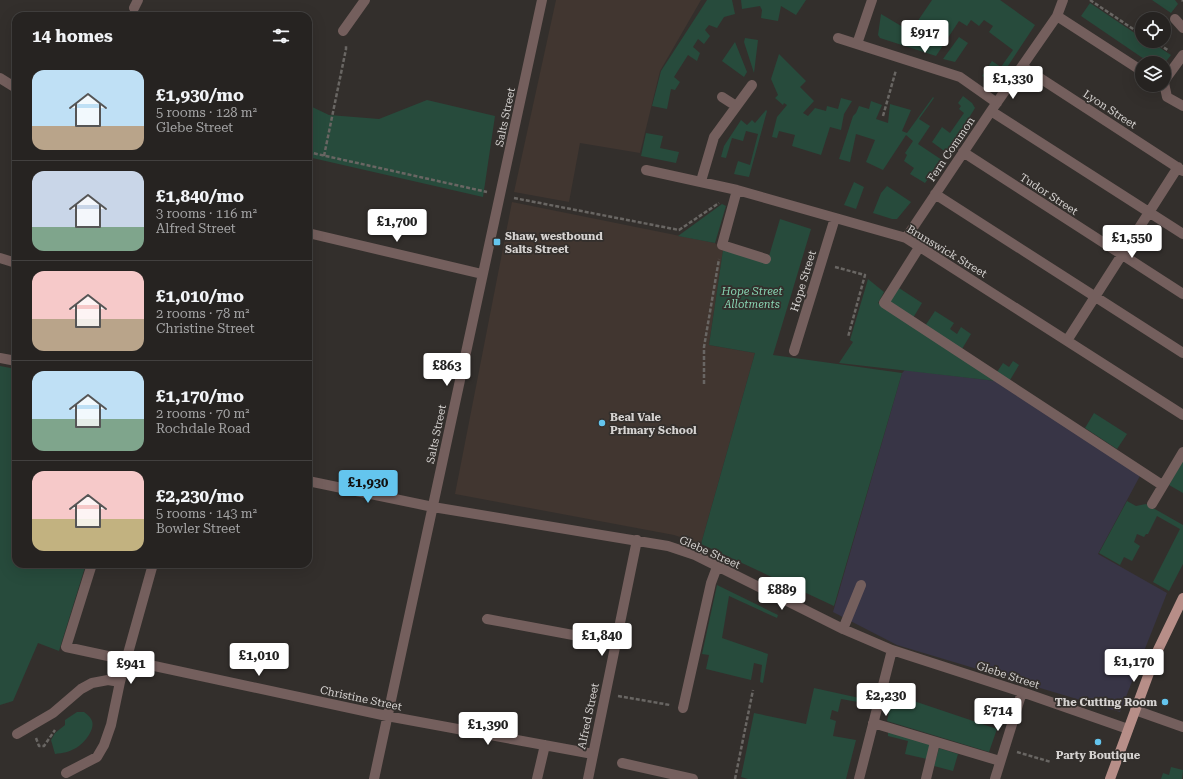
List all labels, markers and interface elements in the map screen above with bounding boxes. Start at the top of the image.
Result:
map controls [1135,12,1171,92]
button: locate [1135,12,1171,48]
pin: £917 [901,20,949,54]
icon: filters [270,25,292,47]
text: £917 [910,25,940,40]
text: 14 homes [32,26,113,46]
button: layers [1135,56,1171,92]
pin: £1,330 [980,66,1046,100]
text: £1,330 [993,71,1033,86]
text: £1,930/mo [156,85,244,105]
icon: home [64,86,112,134]
street label: Salts Street [493,86,518,148]
street label: Lyon Street [1081,87,1139,132]
text: 5 rooms · 128 m² [156,105,257,120]
street label: Fern Common [925,114,978,184]
text: Glebe Street [156,120,233,135]
street label: Tudor Street [1017,171,1080,218]
text: £1,840/mo [156,186,244,206]
icon: home [64,187,112,235]
text: 3 rooms · 116 m² [156,206,257,221]
pin: £1,700 [364,209,430,243]
text: £1,700 [377,214,417,229]
text: Alfred Street [156,221,236,236]
street label: Brunswick Street [904,222,989,280]
pin: £1,550 [1099,225,1165,259]
place label: Shaw, westbound Salts Street [505,230,603,256]
text: £1,550 [1112,230,1152,245]
marker: Shaw, westbound Salts Street [492,237,502,247]
street label: Hope Street [788,249,819,313]
park label: Hope Street Allotments [721,285,783,311]
text: £1,010/mo [156,286,244,306]
icon: home [64,287,112,335]
text: 2 rooms · 78 m² [156,306,250,321]
text: Christine Street [156,321,255,336]
pin: £863 [423,353,471,387]
text: £863 [432,358,462,373]
text: £1,170/mo [156,386,244,406]
icon: home [64,387,112,435]
street label: Salts Street [424,403,449,465]
text: 2 rooms · 70 m² [156,406,250,421]
place label: Beal Vale Primary School [610,411,697,437]
marker: Beal Vale Primary School [597,418,607,428]
text: Rochdale Road [156,421,250,436]
pin: £1,930 [335,470,401,504]
text: £1,930 [348,475,388,490]
text: £2,230/mo [156,486,244,506]
icon: home [64,487,112,535]
text: 5 rooms · 143 m² [156,506,257,521]
text: Bowler Street [156,521,240,536]
street label: Glebe Street [677,533,742,572]
pin: £889 [758,577,806,611]
text: £889 [767,582,797,597]
pin: £1,840 [569,623,635,657]
text: £1,840 [582,628,622,643]
pin: £1,010 [226,643,292,677]
text: £1,010 [239,648,279,663]
pin: £1,170 [1101,649,1167,683]
pin: £941 [107,651,155,685]
text: £1,170 [1114,654,1154,669]
text: £941 [116,656,146,671]
street label: Glebe Street [975,659,1041,692]
street label: Alfred Street [575,682,602,750]
street label: Christine Street [319,683,403,714]
pin: £2,230 [853,683,919,717]
text: £2,230 [866,688,906,703]
place label: The Cutting Room [1055,696,1157,709]
marker: The Cutting Room [1160,697,1170,707]
pin: £714 [974,698,1022,732]
text: £714 [983,703,1013,718]
pin: £1,390 [455,712,521,746]
text: £1,390 [468,717,508,732]
marker: Party Boutique [1093,737,1103,747]
place label: Party Boutique [1056,749,1141,762]

